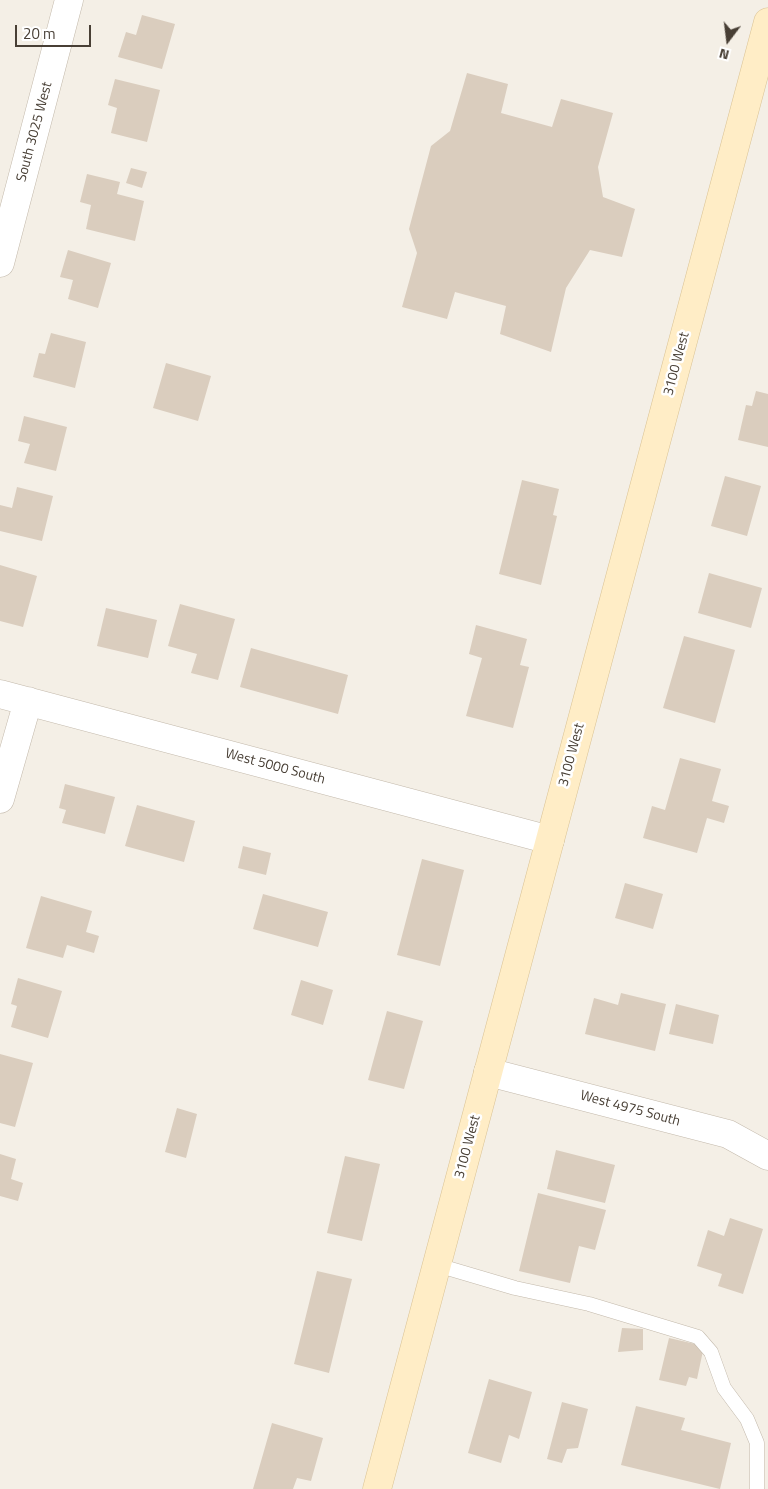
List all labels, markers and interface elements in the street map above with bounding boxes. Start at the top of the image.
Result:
scale bar [18,15,94,47]
north arrow [703,15,753,65]
text: 20 m [23,22,56,45]
text: N [717,44,731,66]
street label: South 3025 West [14,80,56,184]
street label: 3100 West [660,330,694,398]
street label: 3100 West [555,721,589,789]
street label: West 5000 South [223,746,327,788]
street label: West 4975 South [578,1088,682,1130]
street label: 3100 West [451,1113,485,1181]

